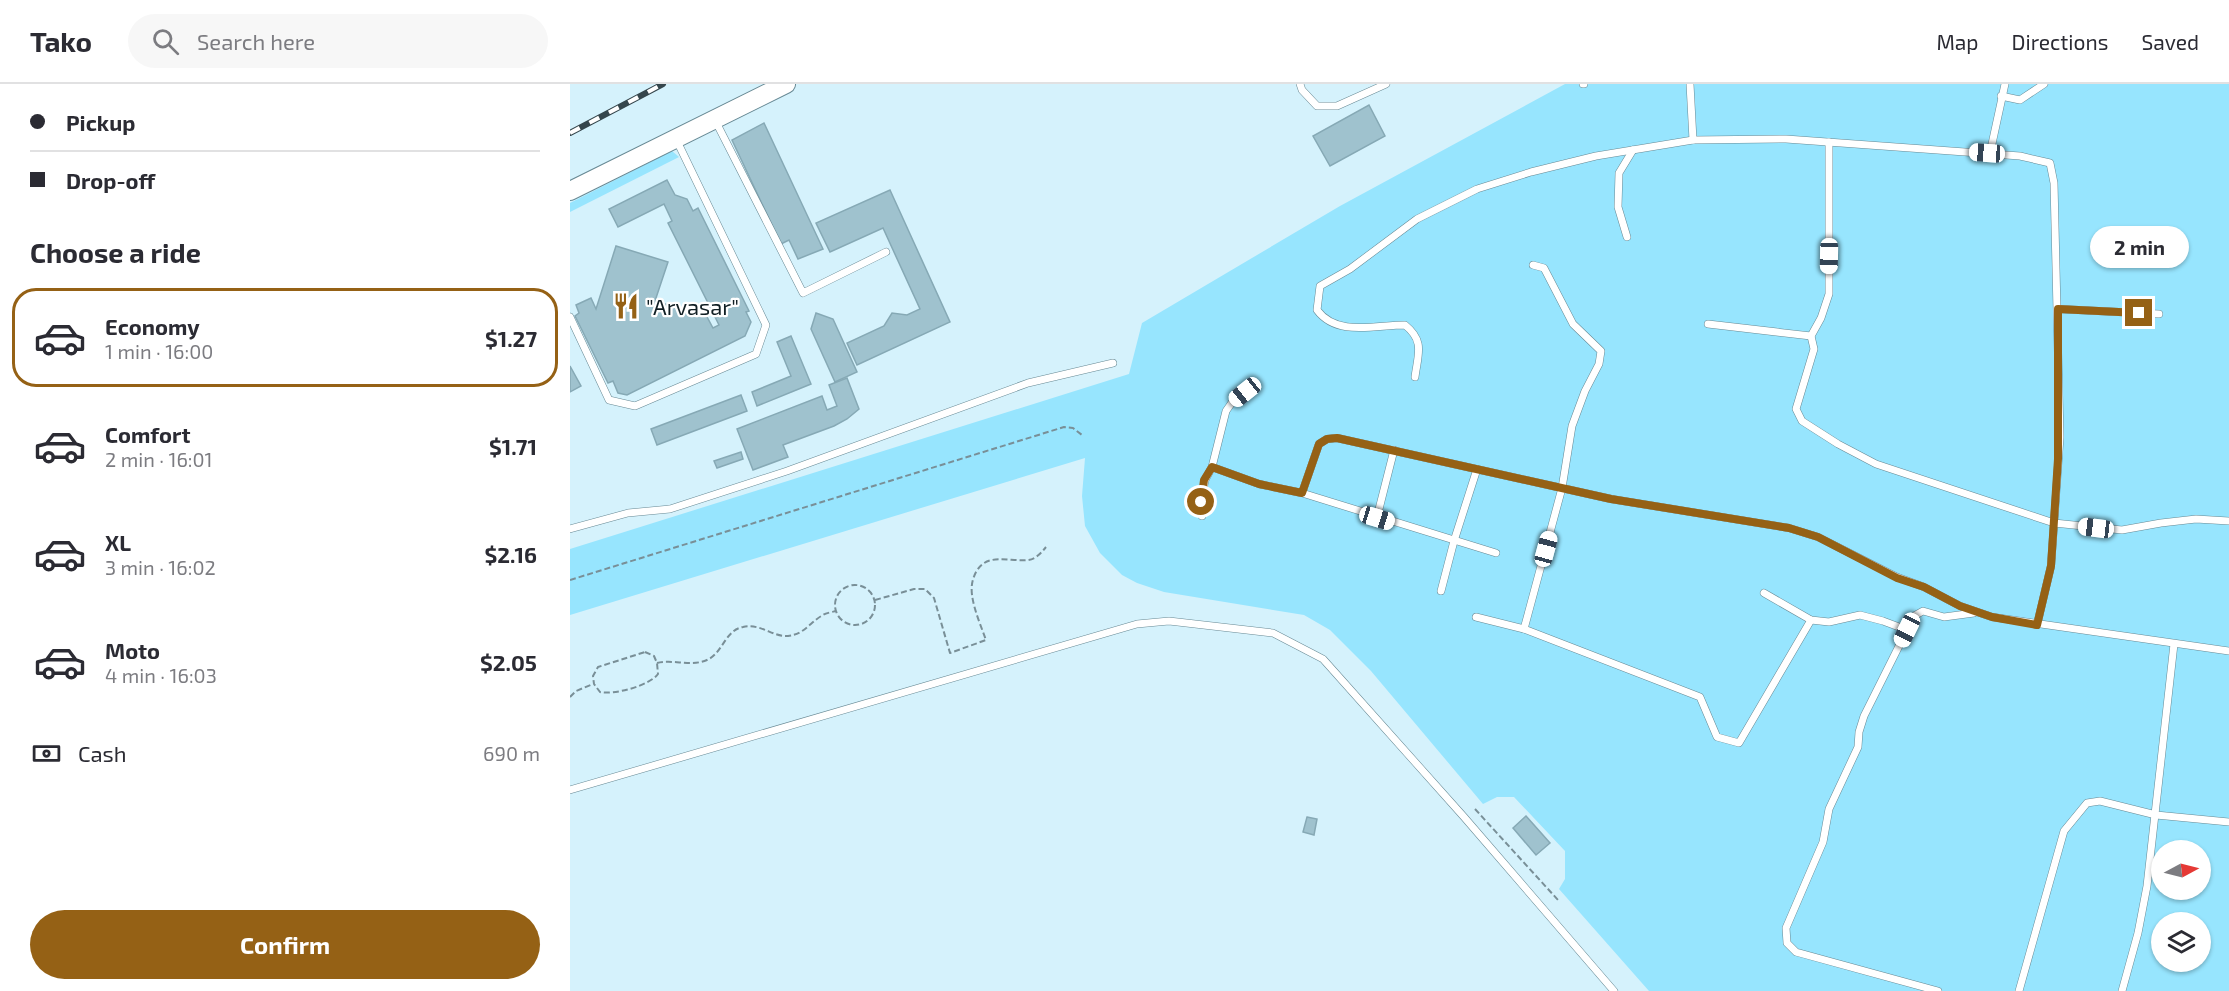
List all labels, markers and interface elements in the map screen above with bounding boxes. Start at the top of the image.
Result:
search box [128,14,548,68]
text: Tako [30,24,92,58]
icon: search [149,25,182,58]
text: Search here [197,28,315,54]
text: Map [1936,29,1979,54]
text: Directions [2012,29,2108,54]
text: Saved [2141,29,2199,54]
text: Pickup [66,109,135,135]
car [1968,143,2006,163]
text: Drop-off [66,167,155,193]
callout: 2 min [2090,226,2188,268]
text: 2 min [2114,235,2165,259]
text: Choose a ride [30,236,201,268]
car [1820,238,1838,274]
restaurant icon: "Arvasar" [611,291,641,321]
place label: "Arvasar" [646,293,739,319]
route end [2125,299,2152,326]
icon: car [33,311,87,365]
text: Economy [105,313,200,339]
text: $1.27 [485,325,537,351]
text: 1 min · 16:00 [105,339,213,363]
car [1225,374,1265,410]
icon: car [33,419,87,473]
text: Comfort [105,421,190,447]
text: $1.71 [489,433,537,459]
text: 2 min · 16:01 [105,447,213,471]
route start [1187,488,1214,515]
car [1357,504,1397,532]
car [2077,517,2115,539]
icon: car [33,527,87,581]
text: XL [105,529,131,555]
car [1533,529,1559,569]
text: $2.16 [485,541,537,567]
text: 3 min · 16:02 [105,555,216,579]
car [1891,610,1923,650]
icon: car [33,635,87,689]
text: Moto [105,637,160,663]
text: $2.05 [480,649,537,675]
text: 4 min · 16:03 [105,663,217,687]
icon: cash [30,737,63,770]
text: Cash [78,740,127,766]
text: 690 m [483,741,540,765]
north arrow [2151,840,2211,900]
map controls [2151,840,2211,972]
button: Confirm [30,910,540,979]
button: layers [2151,912,2211,972]

